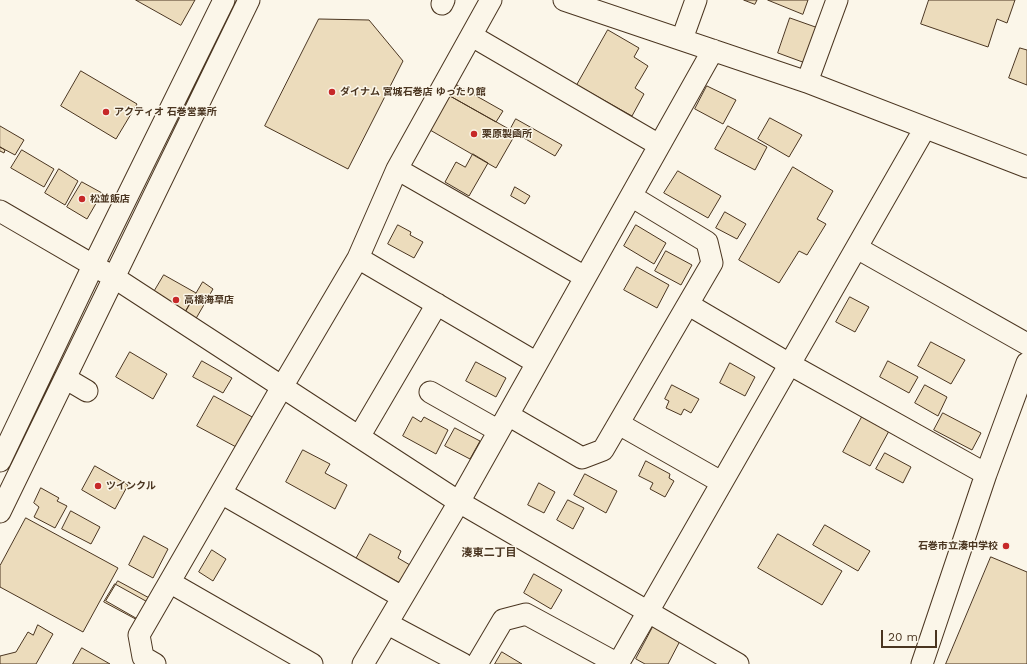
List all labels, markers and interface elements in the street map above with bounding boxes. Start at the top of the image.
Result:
place label: ダイナム 宮城石巻店 ゆったり館 [340,86,486,98]
marker: ダイナム 宮城石巻店 ゆったり館 [327,87,337,97]
place label: アクティオ 石巻営業所 [114,106,217,118]
marker: アクティオ 石巻営業所 [101,107,111,117]
place label: 栗原製凾所 [482,128,532,140]
marker: 栗原製凾所 [469,129,479,139]
place label: 松並飯店 [90,193,130,205]
marker: 松並飯店 [77,194,87,204]
place label: 高橋海草店 [184,294,234,306]
marker: 高橋海草店 [171,295,181,305]
place label: ツインクル [106,480,156,492]
marker: ツインクル [93,481,103,491]
place label: 石巻市立湊中学校 [918,540,998,552]
marker: 石巻市立湊中学校 [1001,541,1011,551]
district label: 湊東二丁目 [462,546,516,560]
scale bar [883,622,939,648]
text: 20 m [888,630,918,644]

